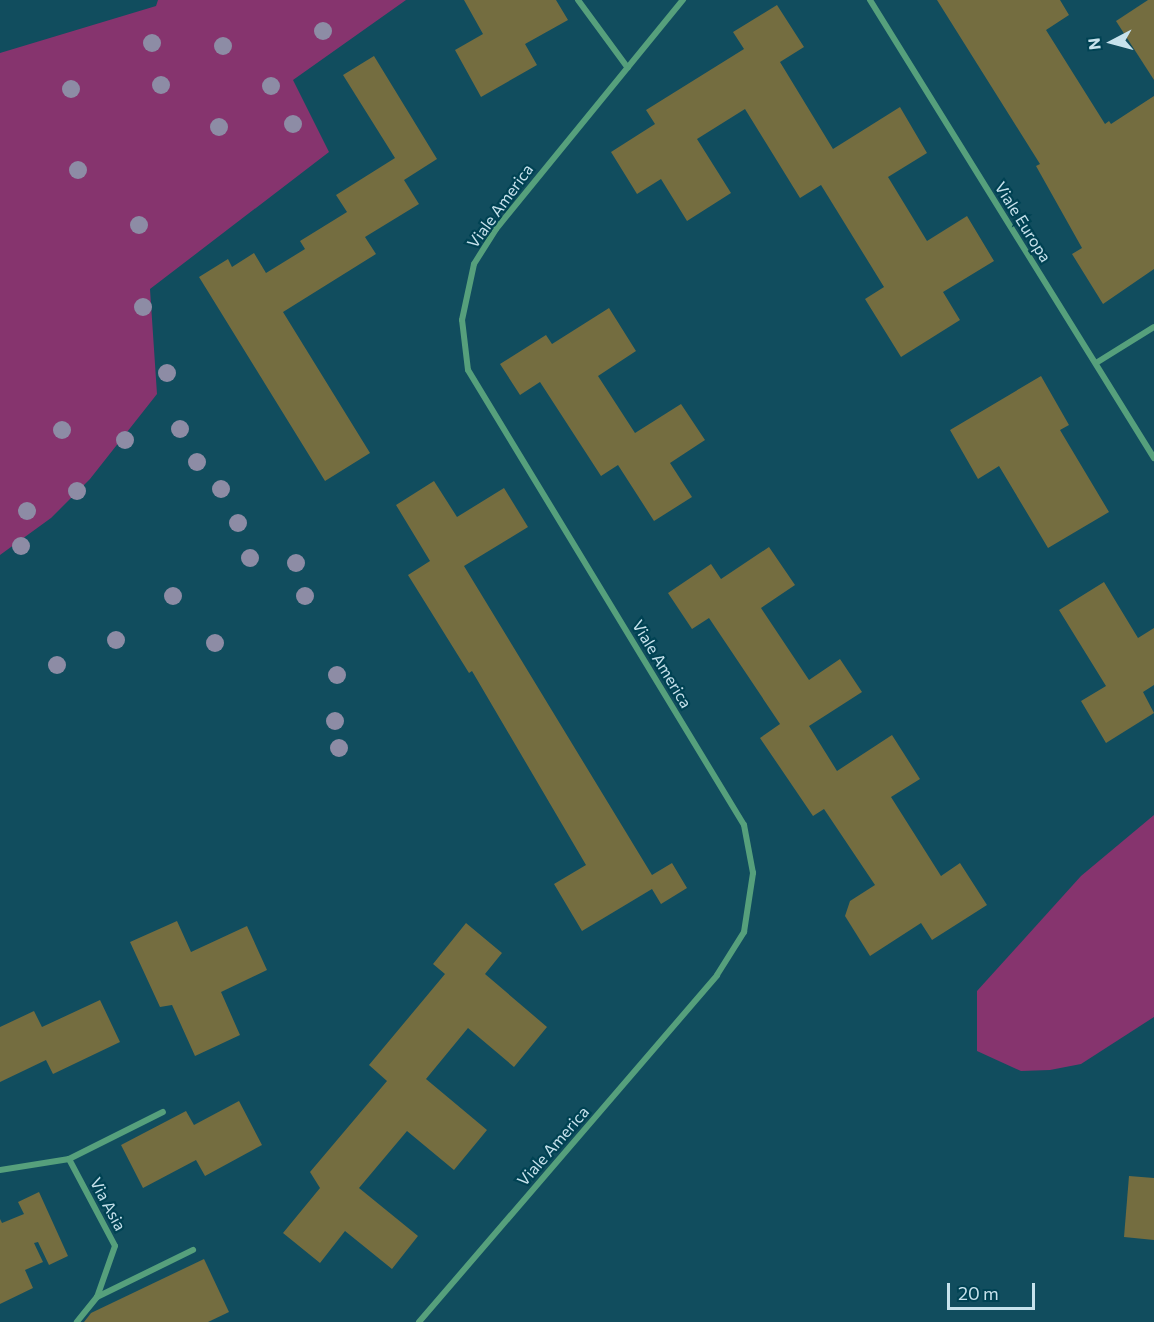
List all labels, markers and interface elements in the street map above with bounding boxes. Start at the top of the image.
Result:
north arrow [1082,12,1142,72]
text: N [1084,37,1104,51]
street label: Viale America [463,160,537,252]
street label: Viale Europa [991,178,1055,266]
street label: Viale America [628,617,696,711]
street label: Viale America [513,1102,593,1190]
street label: Via Asia [86,1174,130,1234]
scale bar [950,1271,1038,1309]
text: 20 m [958,1282,999,1304]

